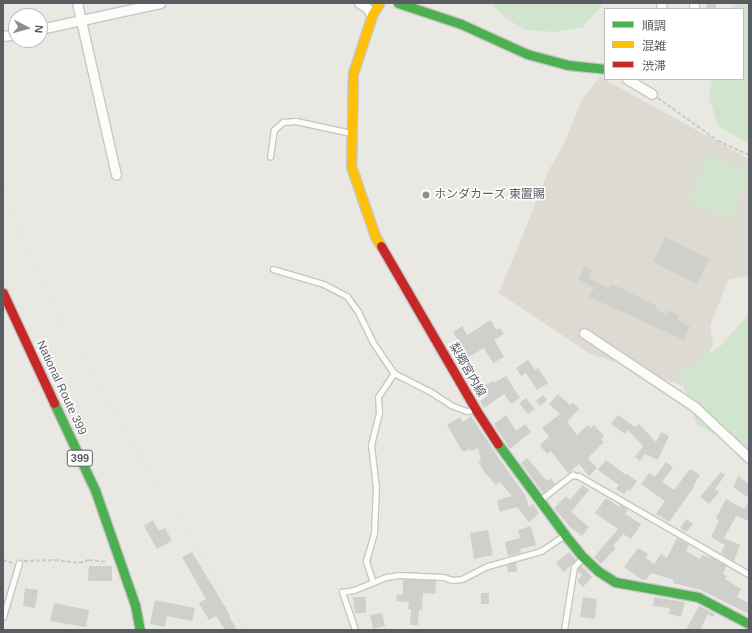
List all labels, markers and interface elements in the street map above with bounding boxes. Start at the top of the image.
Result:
north arrow [8,8,48,48]
legend [604,8,744,80]
text: 順調 [642,19,666,33]
text: N [33,25,45,34]
text: 混雑 [642,39,666,53]
text: 渋滞 [642,59,666,73]
place label: ホンダカーズ 東置賜 [434,188,545,202]
marker: ホンダカーズ 東置賜 [421,190,431,200]
street label: National Route 399 [33,338,89,438]
street label: 梨郷宮内線 [446,340,488,400]
road number: 399 [66,449,94,467]

